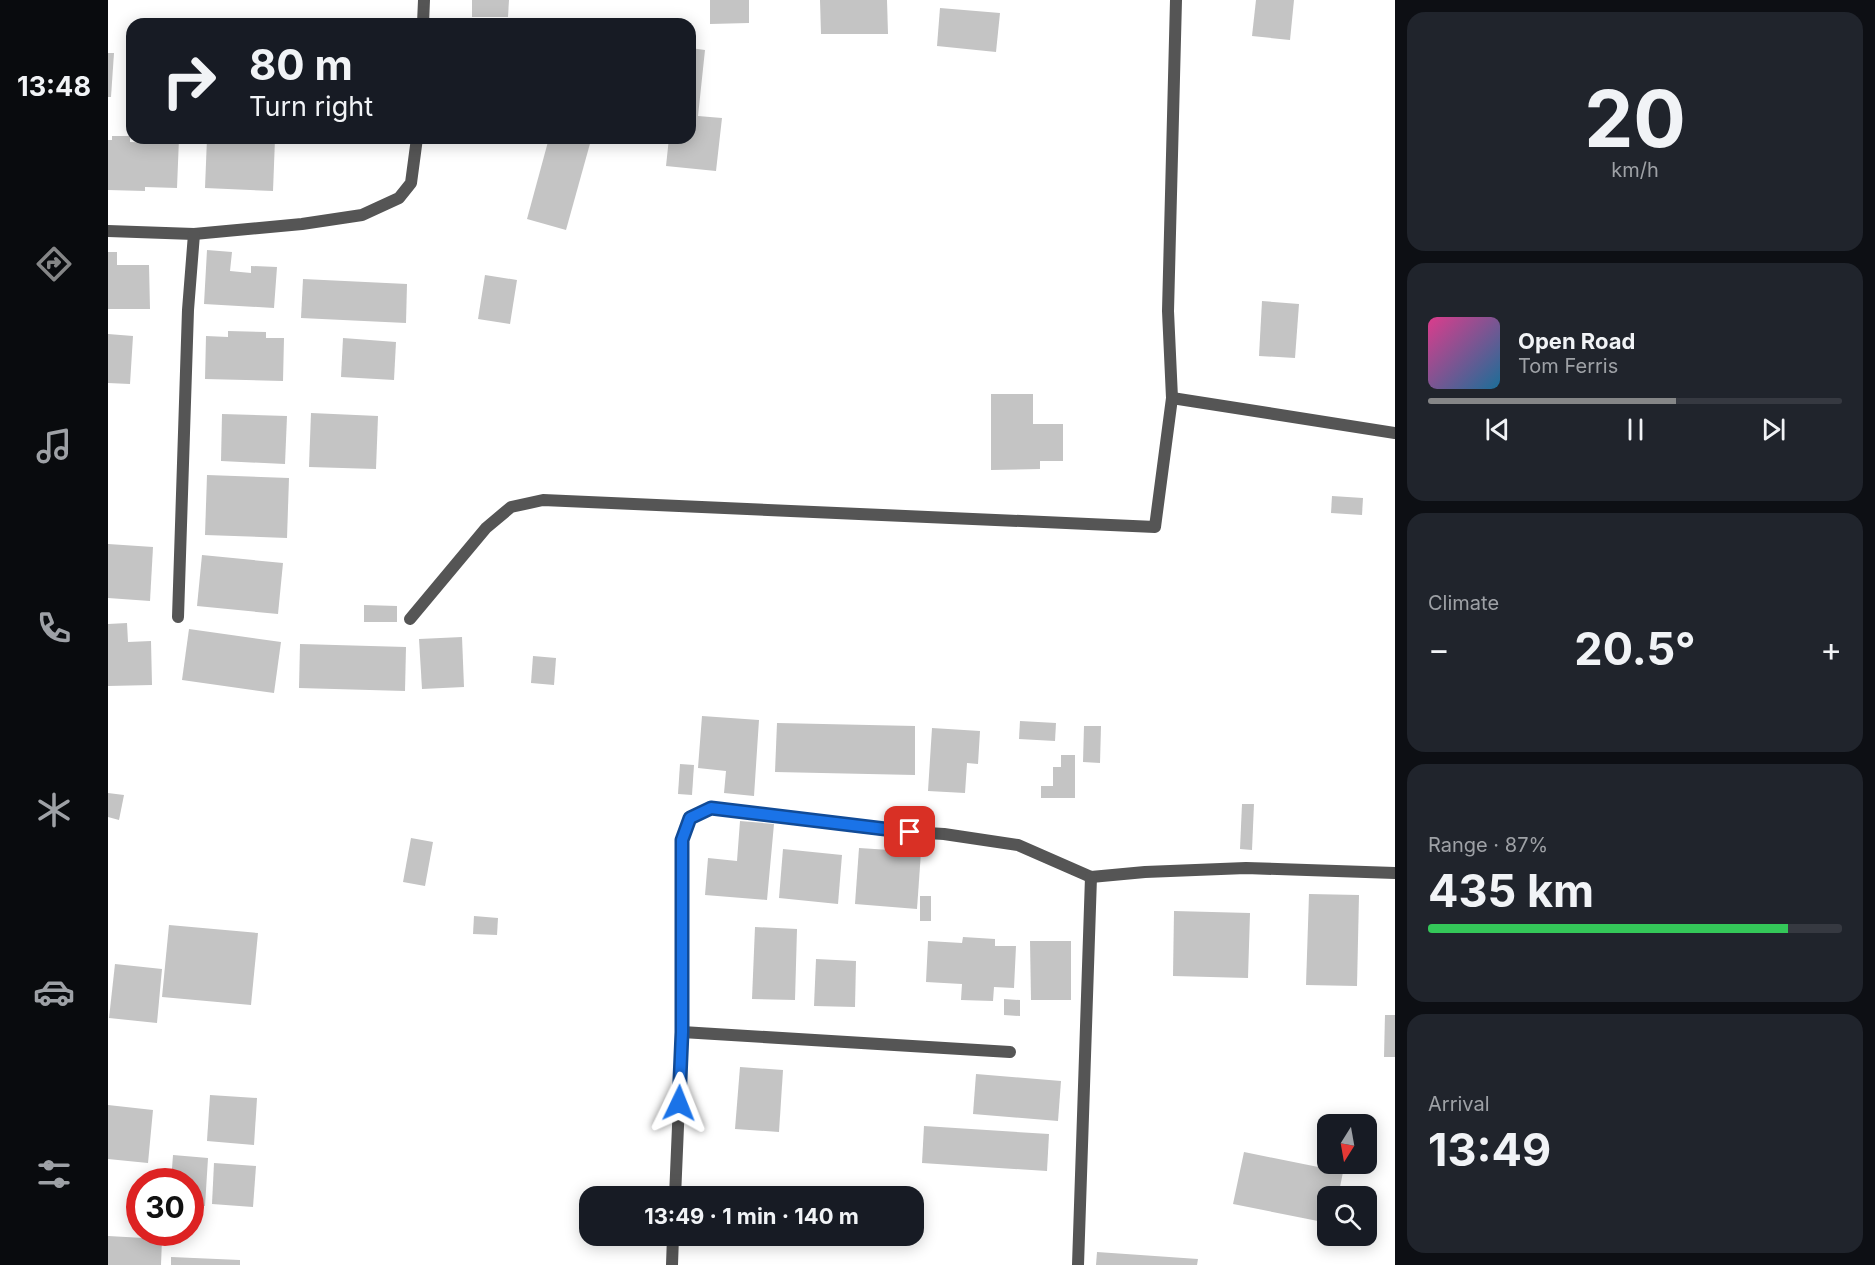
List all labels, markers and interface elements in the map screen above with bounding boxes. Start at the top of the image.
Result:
text: 80 m [249,39,353,90]
icon: right [150,42,228,120]
text: 13:48 [17,70,91,103]
text: 20 [1584,71,1686,166]
text: Turn right [249,90,373,123]
text: km/h [1611,158,1659,182]
icon: directions [33,243,75,285]
text: Open Road [1518,328,1635,354]
text: Tom Ferris [1518,354,1618,378]
icon: previous [1481,413,1514,446]
icon: pause [1619,413,1652,446]
icon: next [1757,413,1790,446]
icon: music [33,425,75,467]
text: Climate [1428,591,1499,615]
icon: phone [33,607,75,649]
text: 20.5° [1574,621,1696,676]
text: − [1428,629,1450,669]
text: + [1820,629,1842,669]
icon: climate [33,789,75,831]
pin [884,806,935,857]
icon: arrive [893,815,926,848]
text: Range · 87% [1428,833,1548,857]
text: 435 km [1428,863,1594,918]
icon: car [33,971,75,1013]
position arrow [647,1071,711,1135]
text: Arrival [1428,1092,1490,1116]
north arrow [1317,1114,1377,1174]
map controls [1317,1114,1377,1246]
text: 13:49 [1428,1122,1551,1177]
icon: filters [33,1153,75,1195]
speed limit sign: 30 [126,1168,204,1246]
button: search [1317,1186,1377,1246]
text: 13:49 · 1 min · 140 m [644,1203,859,1229]

